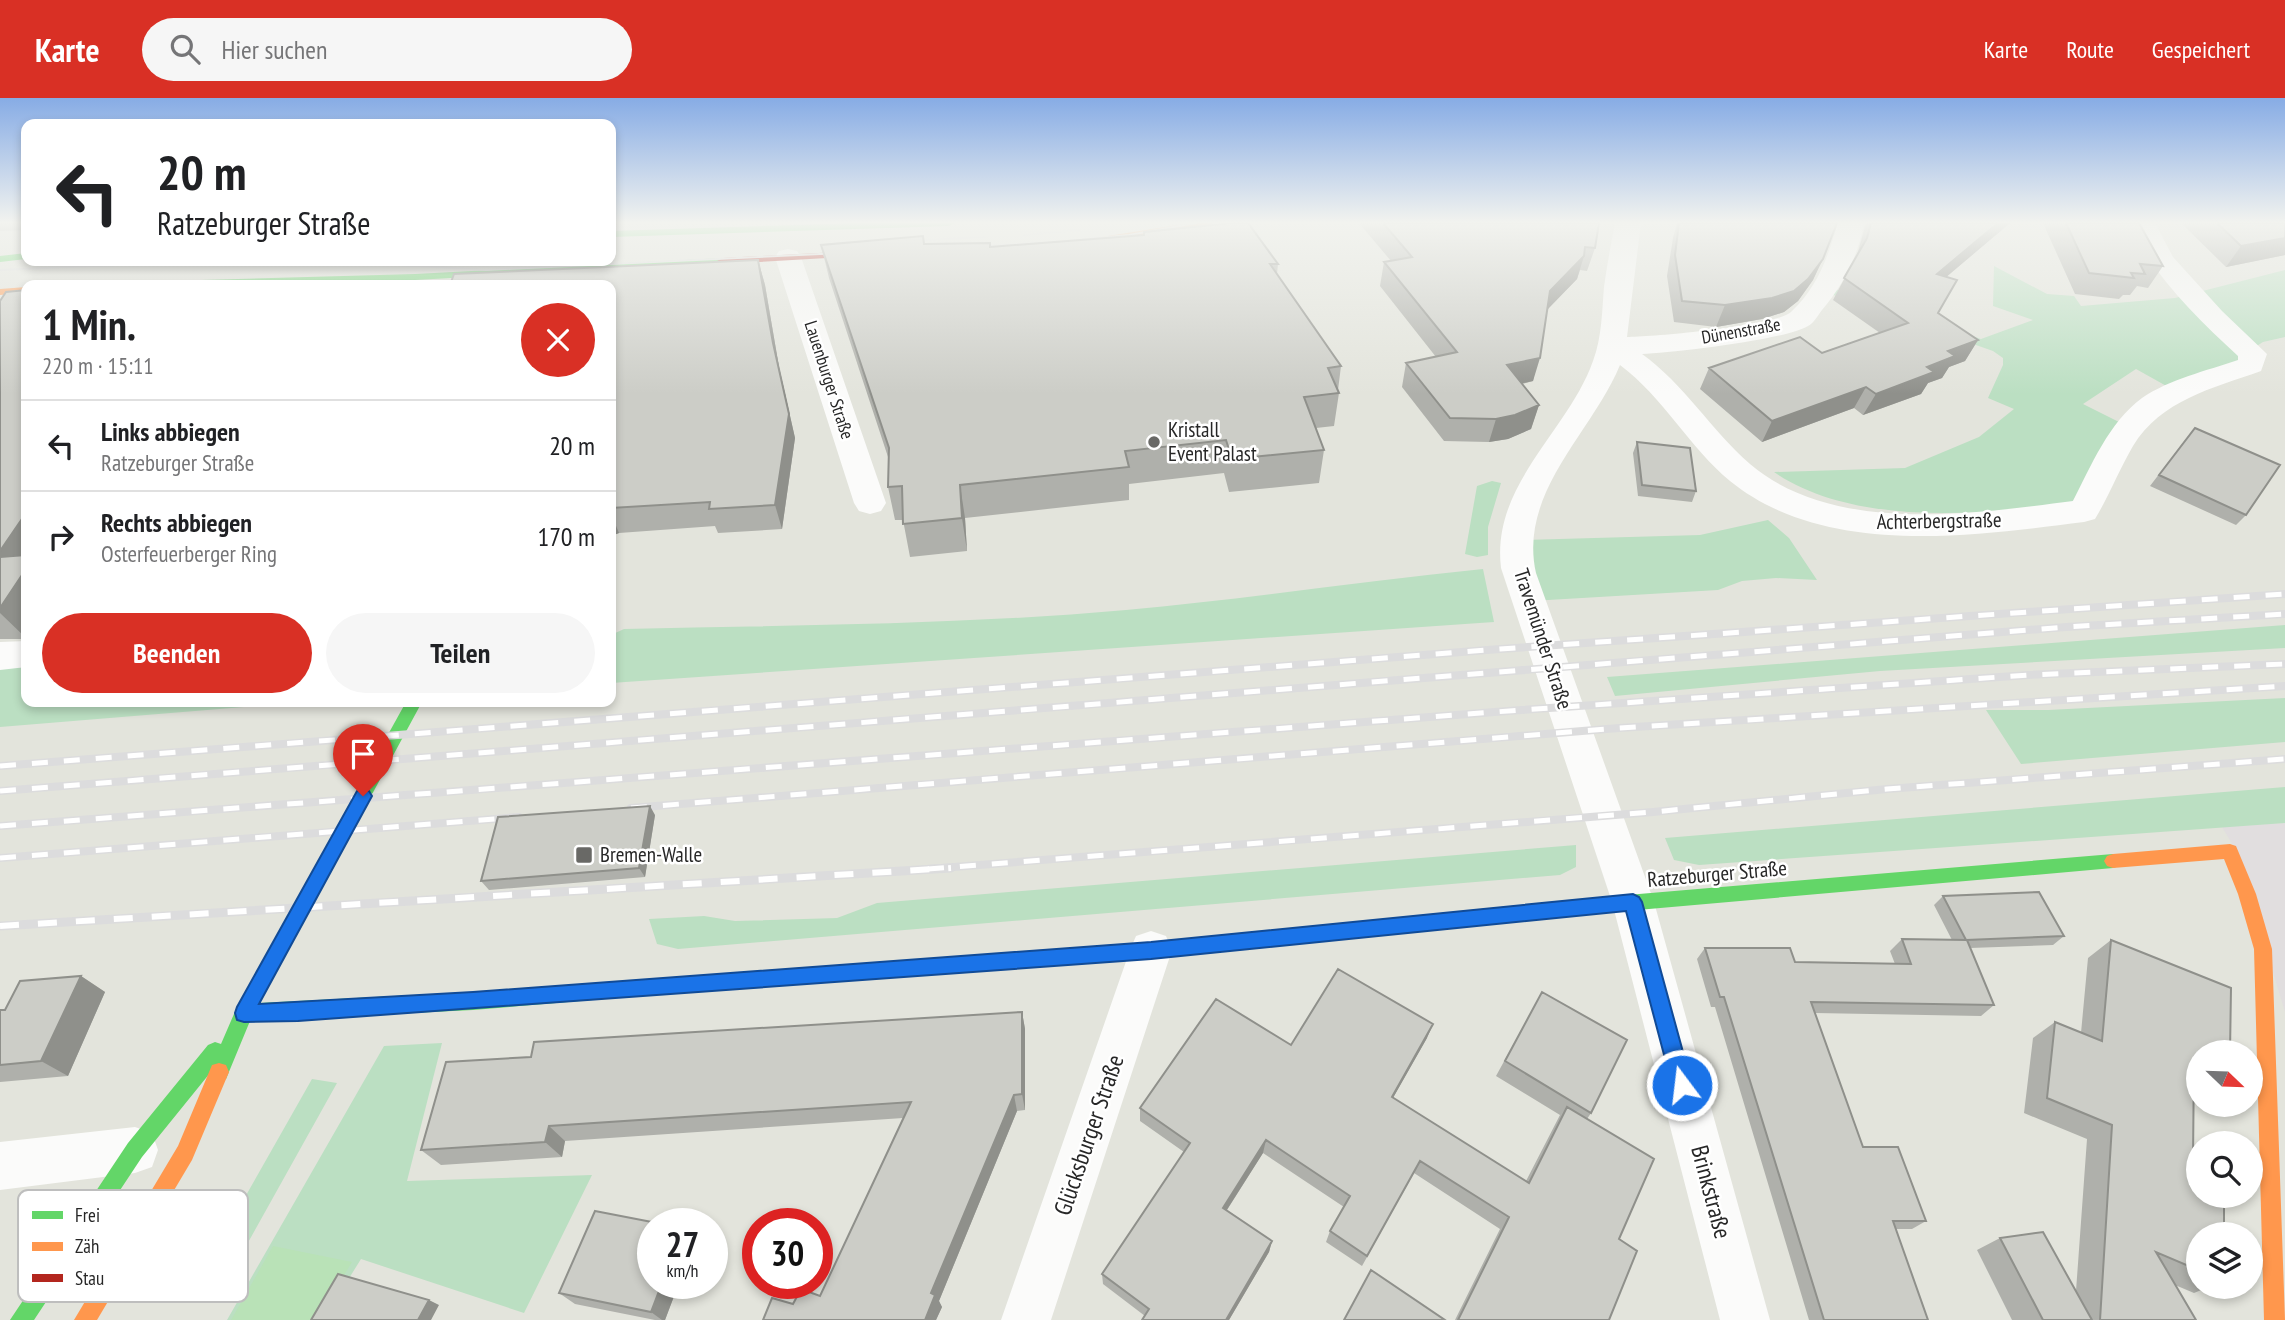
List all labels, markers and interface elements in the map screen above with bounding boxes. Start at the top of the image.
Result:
search box [142,18,632,81]
text: Karte [35,28,100,71]
icon: search [166,30,204,68]
text: Hier suchen [222,33,327,66]
text: Karte [1984,34,2028,65]
text: Route [2066,34,2114,65]
text: Gespeichert [2152,34,2250,65]
text: 20 m [157,140,246,204]
icon: left [42,147,133,238]
text: Ratzeburger Straße [157,202,370,244]
text: 1 Min. [42,297,136,352]
button: close [521,303,595,377]
street label: Dünenstraße [1700,312,1782,349]
street label: Lauenburger Straße [800,318,859,442]
text: 220 m · 15:11 [42,351,154,380]
text: Links abbiegen [101,415,240,448]
place label: Kristall Event Palast [1168,416,1257,467]
icon: left [42,427,80,465]
text: 20 m [549,429,595,462]
marker: Kristall Event Palast [1146,434,1162,450]
text: Ratzeburger Straße [101,448,254,477]
text: Rechts abbiegen [101,506,252,539]
street label: Achterbergstraße [1876,506,2002,535]
icon: right [42,518,80,556]
text: 170 m [537,520,595,553]
text: Osterfeuerberger Ring [101,539,277,568]
street label: Travemünder Straße [1508,565,1579,713]
button: Beenden [42,613,312,693]
button: Teilen [326,613,595,693]
pin [333,724,393,796]
icon: arrive [344,735,382,773]
place label: Bremen-Walle [600,841,702,868]
marker: Bremen-Walle [574,845,594,865]
street label: Ratzeburger Straße [1646,854,1788,893]
north arrow [2186,1040,2263,1116]
map controls [2186,1040,2263,1299]
position arrow [1645,1048,1719,1122]
street label: Glücksburger Straße [1047,1050,1130,1219]
button: search [2186,1131,2263,1208]
street label: Brinkstraße [1684,1142,1739,1242]
legend [18,1190,248,1302]
text: Frei [75,1203,100,1227]
speed limit sign: 30 [742,1208,833,1299]
text: 27 [666,1221,699,1267]
button: layers [2186,1222,2263,1299]
text: Zäh [75,1234,99,1258]
text: km/h [667,1259,698,1282]
text: Stau [75,1266,104,1290]

